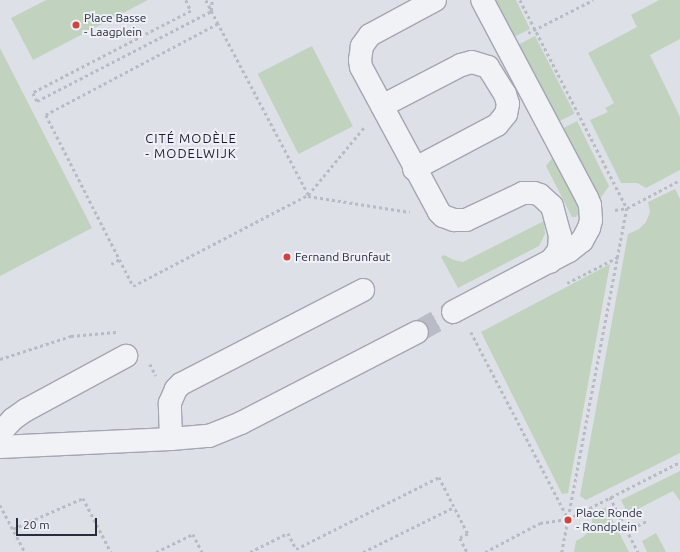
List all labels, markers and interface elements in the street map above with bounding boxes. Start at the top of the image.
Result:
place label: Place Basse - Laagplein [84,11,146,39]
marker: Place Basse - Laagplein [71,20,81,30]
district label: CITÉ MODÈLE - MODELWIJK [145,131,237,162]
place label: Fernand Brunfaut [295,250,390,264]
marker: Fernand Brunfaut [282,252,292,262]
place label: Place Ronde - Rondplein [576,506,642,534]
scale bar [18,510,99,536]
marker: Place Ronde - Rondplein [563,515,573,525]
text: 20 m [23,518,50,531]

